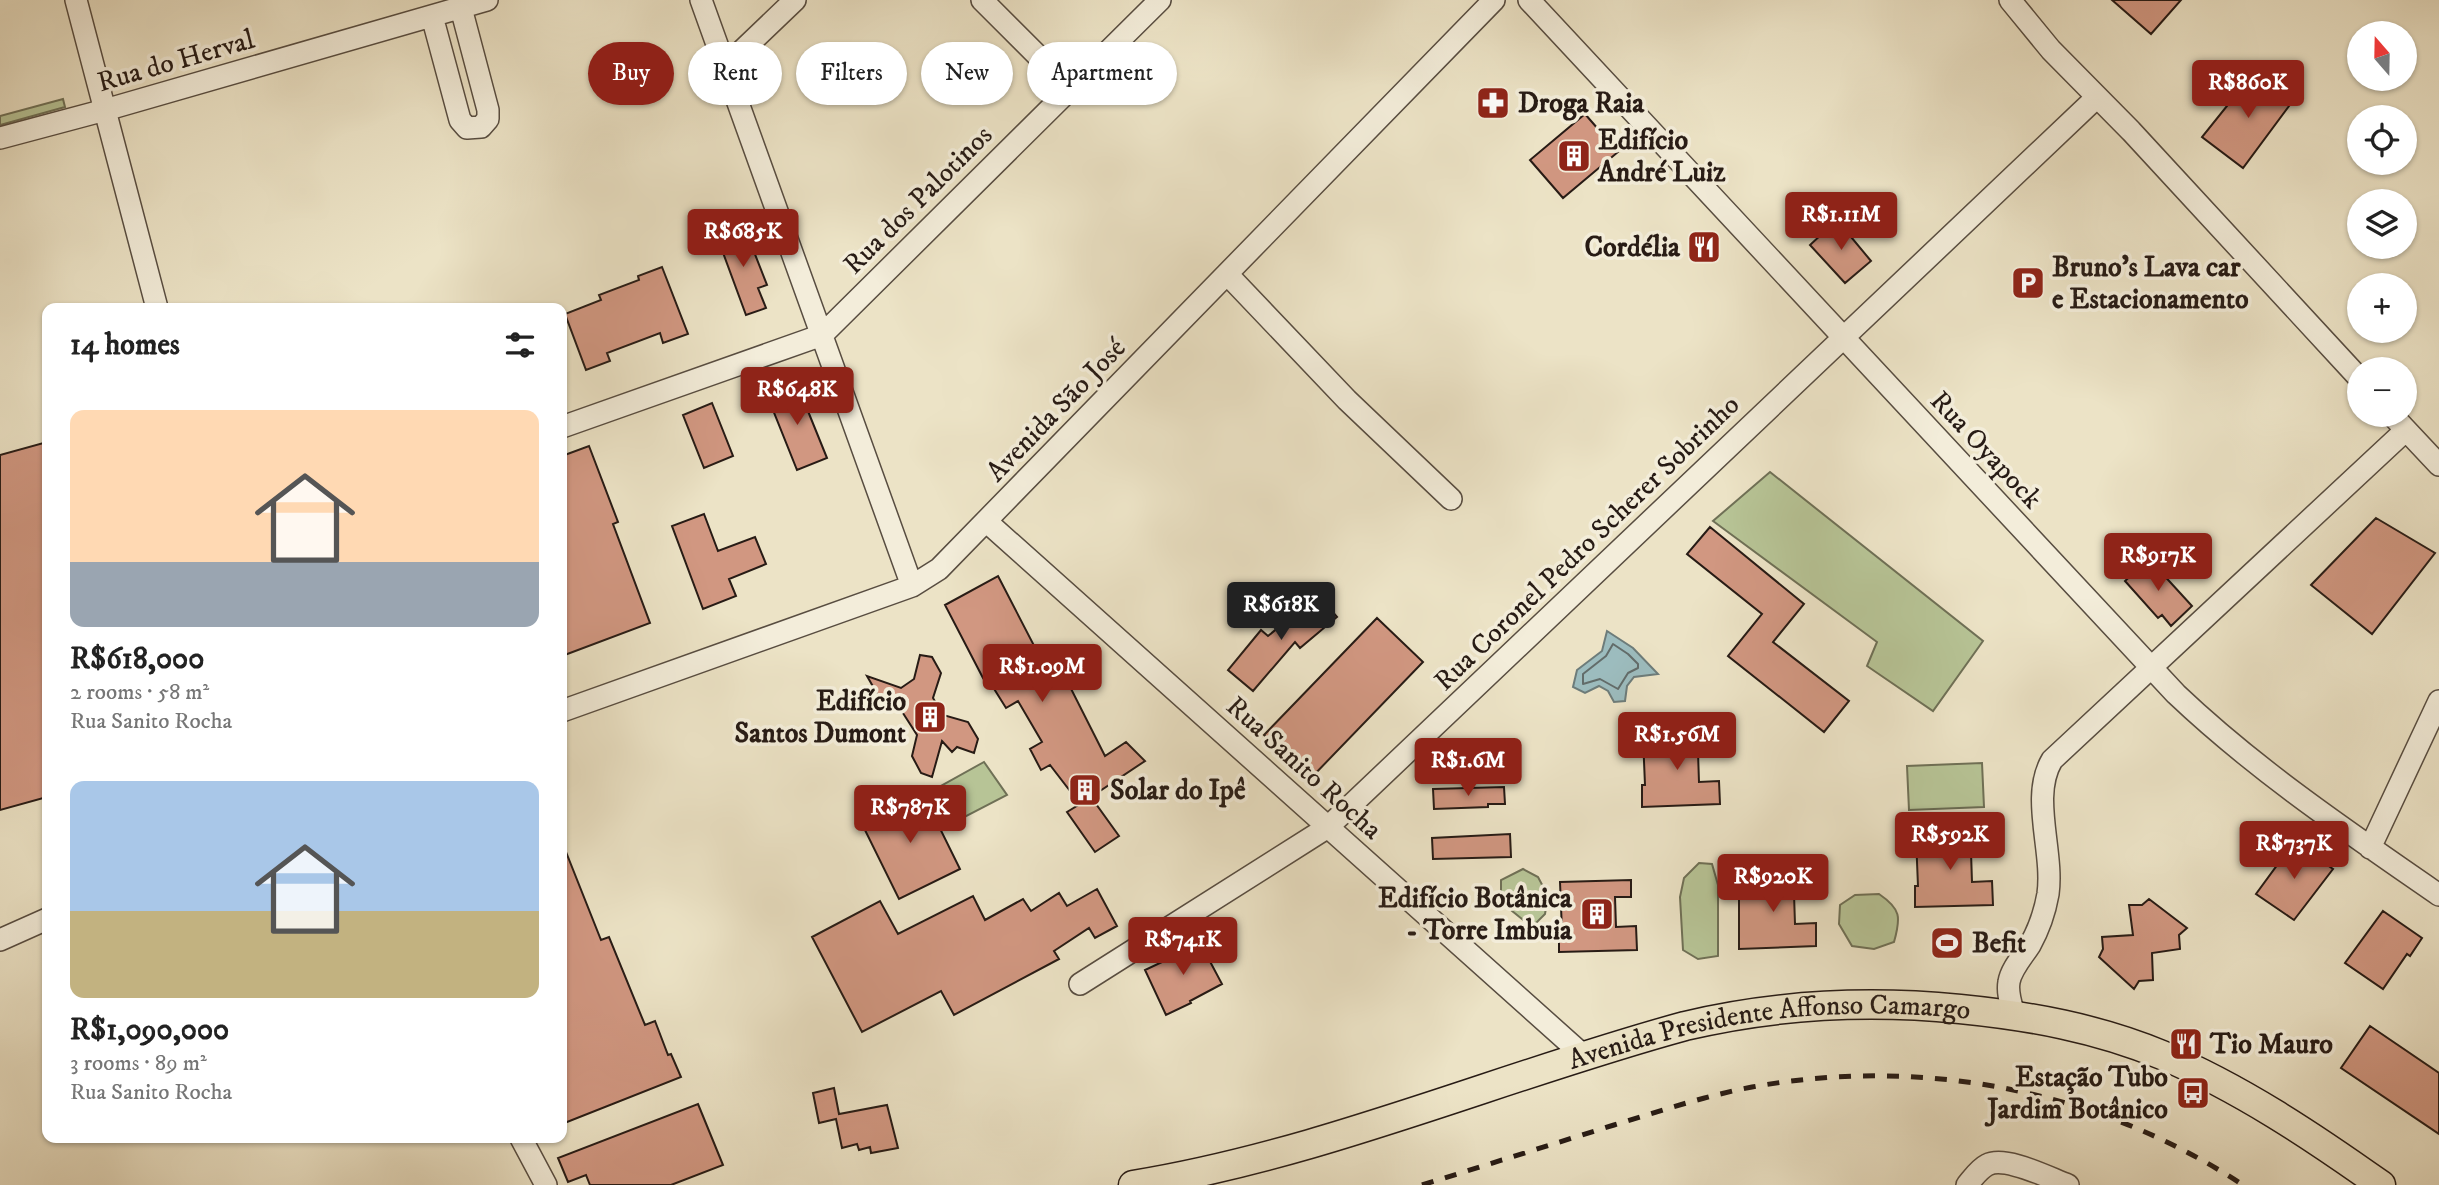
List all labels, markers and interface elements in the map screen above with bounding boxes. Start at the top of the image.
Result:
north arrow [2347,21,2417,91]
map controls [2347,21,2417,427]
street label: Rua do Herval [93,22,259,100]
chip: Buy [588,42,674,105]
chip: Rent [688,42,782,105]
chip: Filters [796,42,907,105]
chip: New [921,42,1013,105]
chip: Apartment [1027,42,1177,105]
pin: R$860K [2191,60,2305,120]
text: R$860K [2208,68,2288,97]
pharmacy icon: Droga Raia [1474,84,1512,122]
place label: Droga Raia [1518,86,1645,121]
button: locate [2347,105,2417,175]
street label: Rua dos Palotinos [836,118,1000,282]
place label: Edifício André Luiz [1597,123,1726,190]
building icon: Edifício André Luiz [1555,137,1593,175]
button: layers [2347,189,2417,259]
pin: R$1.11M [1776,192,1906,252]
text: R$1.11M [1801,200,1881,229]
pin: R$685K [686,210,800,269]
text: R$685K [704,217,782,246]
restaurant icon: Cordélia [1685,228,1723,266]
place label: Cordélia [1584,230,1681,265]
place label: Bruno's Lava car e Estacionamento [2052,250,2249,317]
parking icon: Bruno's Lava car e Estacionamento [2009,264,2047,302]
button: + [2347,273,2417,343]
icon: filters [501,326,539,364]
text: 14 homes [70,327,180,364]
street label: Avenida São José [979,331,1134,489]
button: − [2347,357,2417,427]
pin: R$648K [740,368,854,427]
text: R$648K [757,375,837,404]
street label: Rua Oyapock [1923,384,2050,516]
street label: Rua Coronel Pedro Scherer Sobrinho [1427,388,1747,698]
icon: home [242,455,368,581]
pin: R$917K [2101,534,2215,593]
text: R$917K [2120,541,2196,570]
pin: R$618K [1224,582,1338,642]
text: R$618K [1243,590,1319,619]
text: R$618,000 [70,641,204,678]
pin: R$1.09M [977,644,1107,704]
text: R$1.09M [999,652,1085,681]
text: 2 rooms · 58 m² [70,678,209,707]
place label: Edifício Santos Dumont [735,684,906,751]
street label: Rua Sanito Rocha [1219,689,1389,847]
building icon: Edifício Santos Dumont [911,698,949,736]
text: Rua Sanito Rocha [70,707,232,736]
pin: R$1.56M [1612,712,1742,772]
text: R$1.56M [1634,720,1720,749]
pin: R$1.6M [1411,738,1525,798]
text: R$1.6M [1431,746,1505,775]
building icon: Solar do Ipê [1066,771,1104,809]
place label: Solar do Ipê [1110,773,1246,808]
pin: R$787K [853,786,967,845]
text: R$787K [870,793,950,822]
pin: R$592K [1893,812,2007,872]
text: R$592K [1911,820,1989,849]
pin: R$737K [2237,822,2351,881]
icon: home [242,826,368,952]
text: R$737K [2256,829,2332,858]
pin: R$920K [1716,855,1830,914]
text: R$920K [1733,862,1813,891]
place label: Edifício Botânica - Torre Imbuia [1378,881,1573,948]
building icon: Edifício Botânica - Torre Imbuia [1578,895,1616,933]
pin: R$741K [1126,918,1240,977]
sports icon: Befit [1928,924,1966,962]
text: R$741K [1144,925,1222,954]
place label: Befit [1972,926,2026,961]
street label: Avenida Presidente Affonso Camargo [1564,987,1972,1077]
text: R$1,090,000 [70,1012,229,1049]
restaurant icon: Tio Mauro [2167,1025,2205,1063]
place label: Tio Mauro [2209,1027,2333,1062]
text: 3 rooms · 89 m² [70,1049,207,1078]
place label: Estação Tubo Jardim Botânico [1984,1060,2168,1127]
bus stop icon: Estação Tubo Jardim Botânico [2174,1074,2212,1112]
text: Rua Sanito Rocha [70,1078,232,1107]

